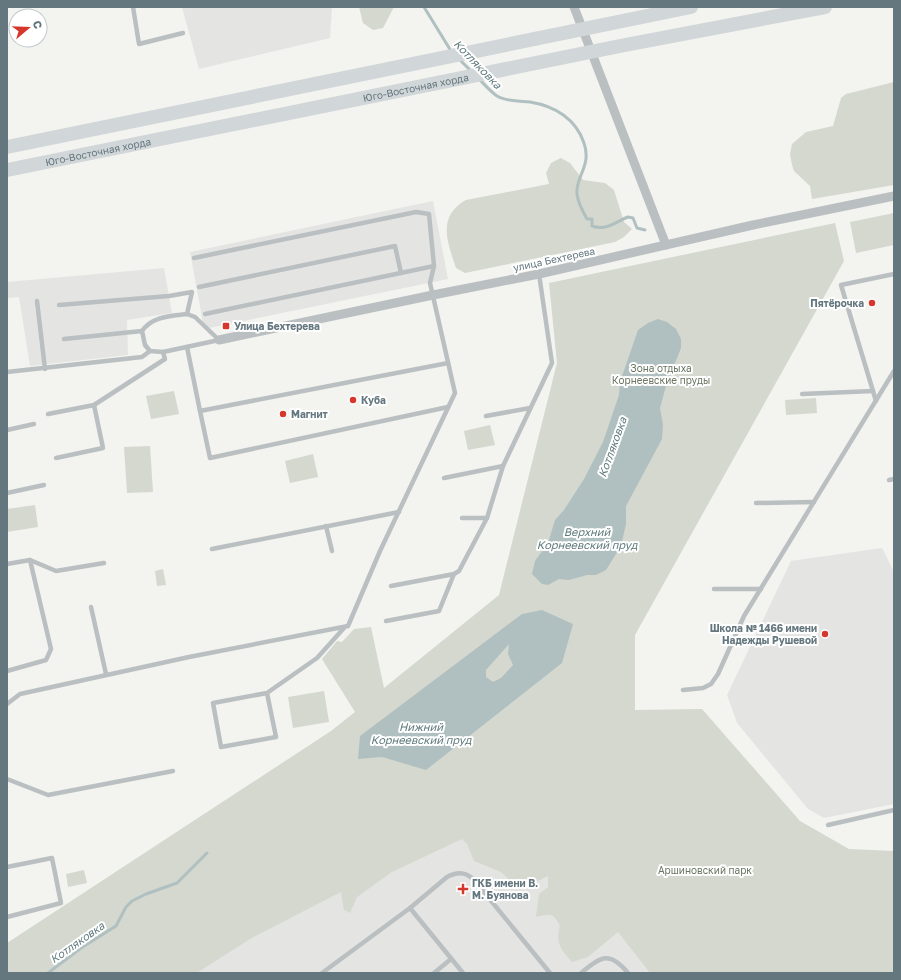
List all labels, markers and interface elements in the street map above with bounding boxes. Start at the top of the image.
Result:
north arrow [8,8,48,48]
text: С [31,19,45,31]
water label: Котляковка [451,37,505,92]
street label: Юго-Восточная хорда [362,71,470,104]
street label: Юго-Восточная хорда [44,135,152,168]
street label: улица Бехтерева [512,244,596,274]
place label: Пятёрочка [810,297,864,309]
marker: Пятёрочка [867,298,877,308]
place label: Улица Бехтерева [234,320,320,332]
marker: Улица Бехтерева [221,321,231,331]
park label: Зона отдыха Корнеевские пруды [612,362,710,386]
place label: Куба [361,394,386,406]
marker: Куба [348,395,358,405]
place label: Магнит [291,408,328,420]
marker: Магнит [278,409,288,419]
water label: Котляковка [595,414,629,479]
water label: Верхний Корнеевский пруд [537,525,639,552]
place label: Школа № 1466 имени Надежды Рушевой [710,622,817,646]
marker: Школа № 1466 имени Надежды Рушевой [820,629,830,639]
water label: Нижний Корнеевский пруд [371,720,473,747]
park label: Аршиновский парк [658,864,752,876]
place label: ГКБ имени В. М. Буянова [472,877,538,901]
marker: ГКБ имени В. М. Буянова [457,883,469,895]
water label: Котляковка [47,918,107,965]

